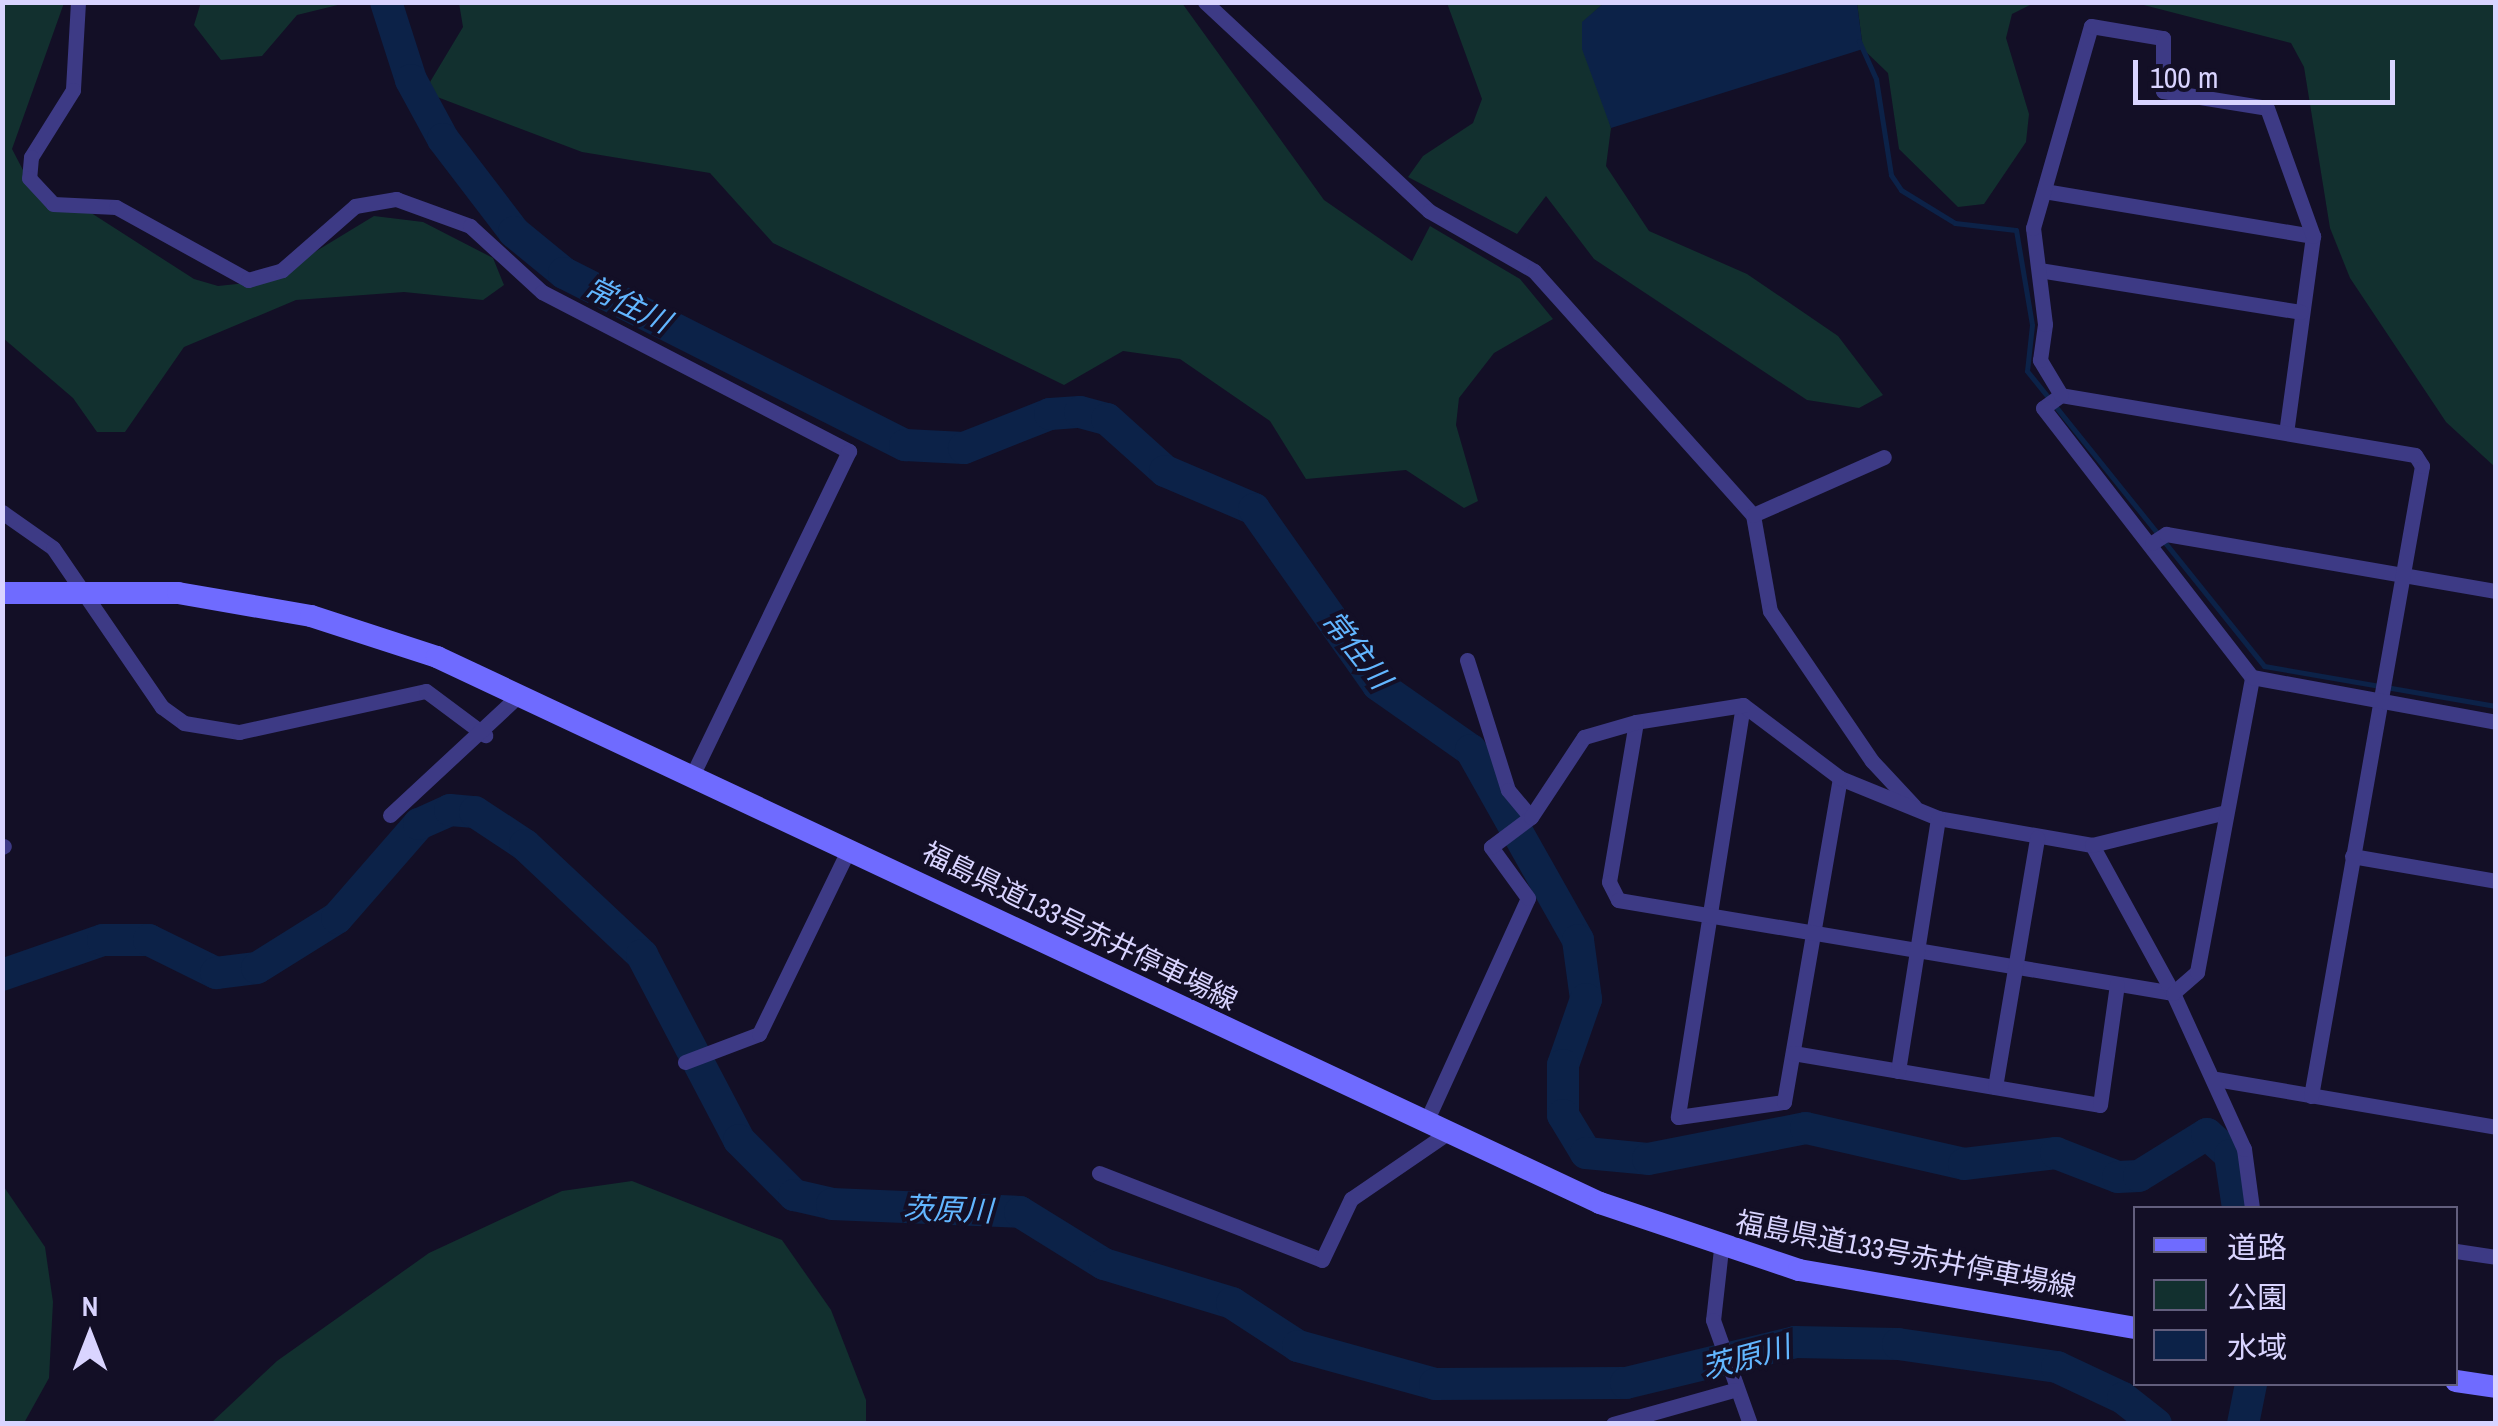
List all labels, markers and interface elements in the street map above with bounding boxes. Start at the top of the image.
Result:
scale bar [2138,40,2400,102]
text: 100 m [2150,57,2218,97]
water label: 常住川 [580,268,676,340]
water label: 常住川 [1315,602,1399,696]
street label: 福島県道133号赤井停車場線 [917,835,1243,1017]
water label: 茨原川 [902,1189,994,1229]
street label: 福島県道133号赤井停車場線 [1733,1204,2079,1304]
legend [2133,1206,2458,1386]
text: 道路 [2227,1227,2287,1267]
text: 公園 [2227,1277,2287,1317]
north arrow [40,1286,140,1386]
text: N [82,1287,98,1325]
text: 水域 [2227,1327,2287,1367]
water label: 茨原川 [1698,1328,1794,1386]

